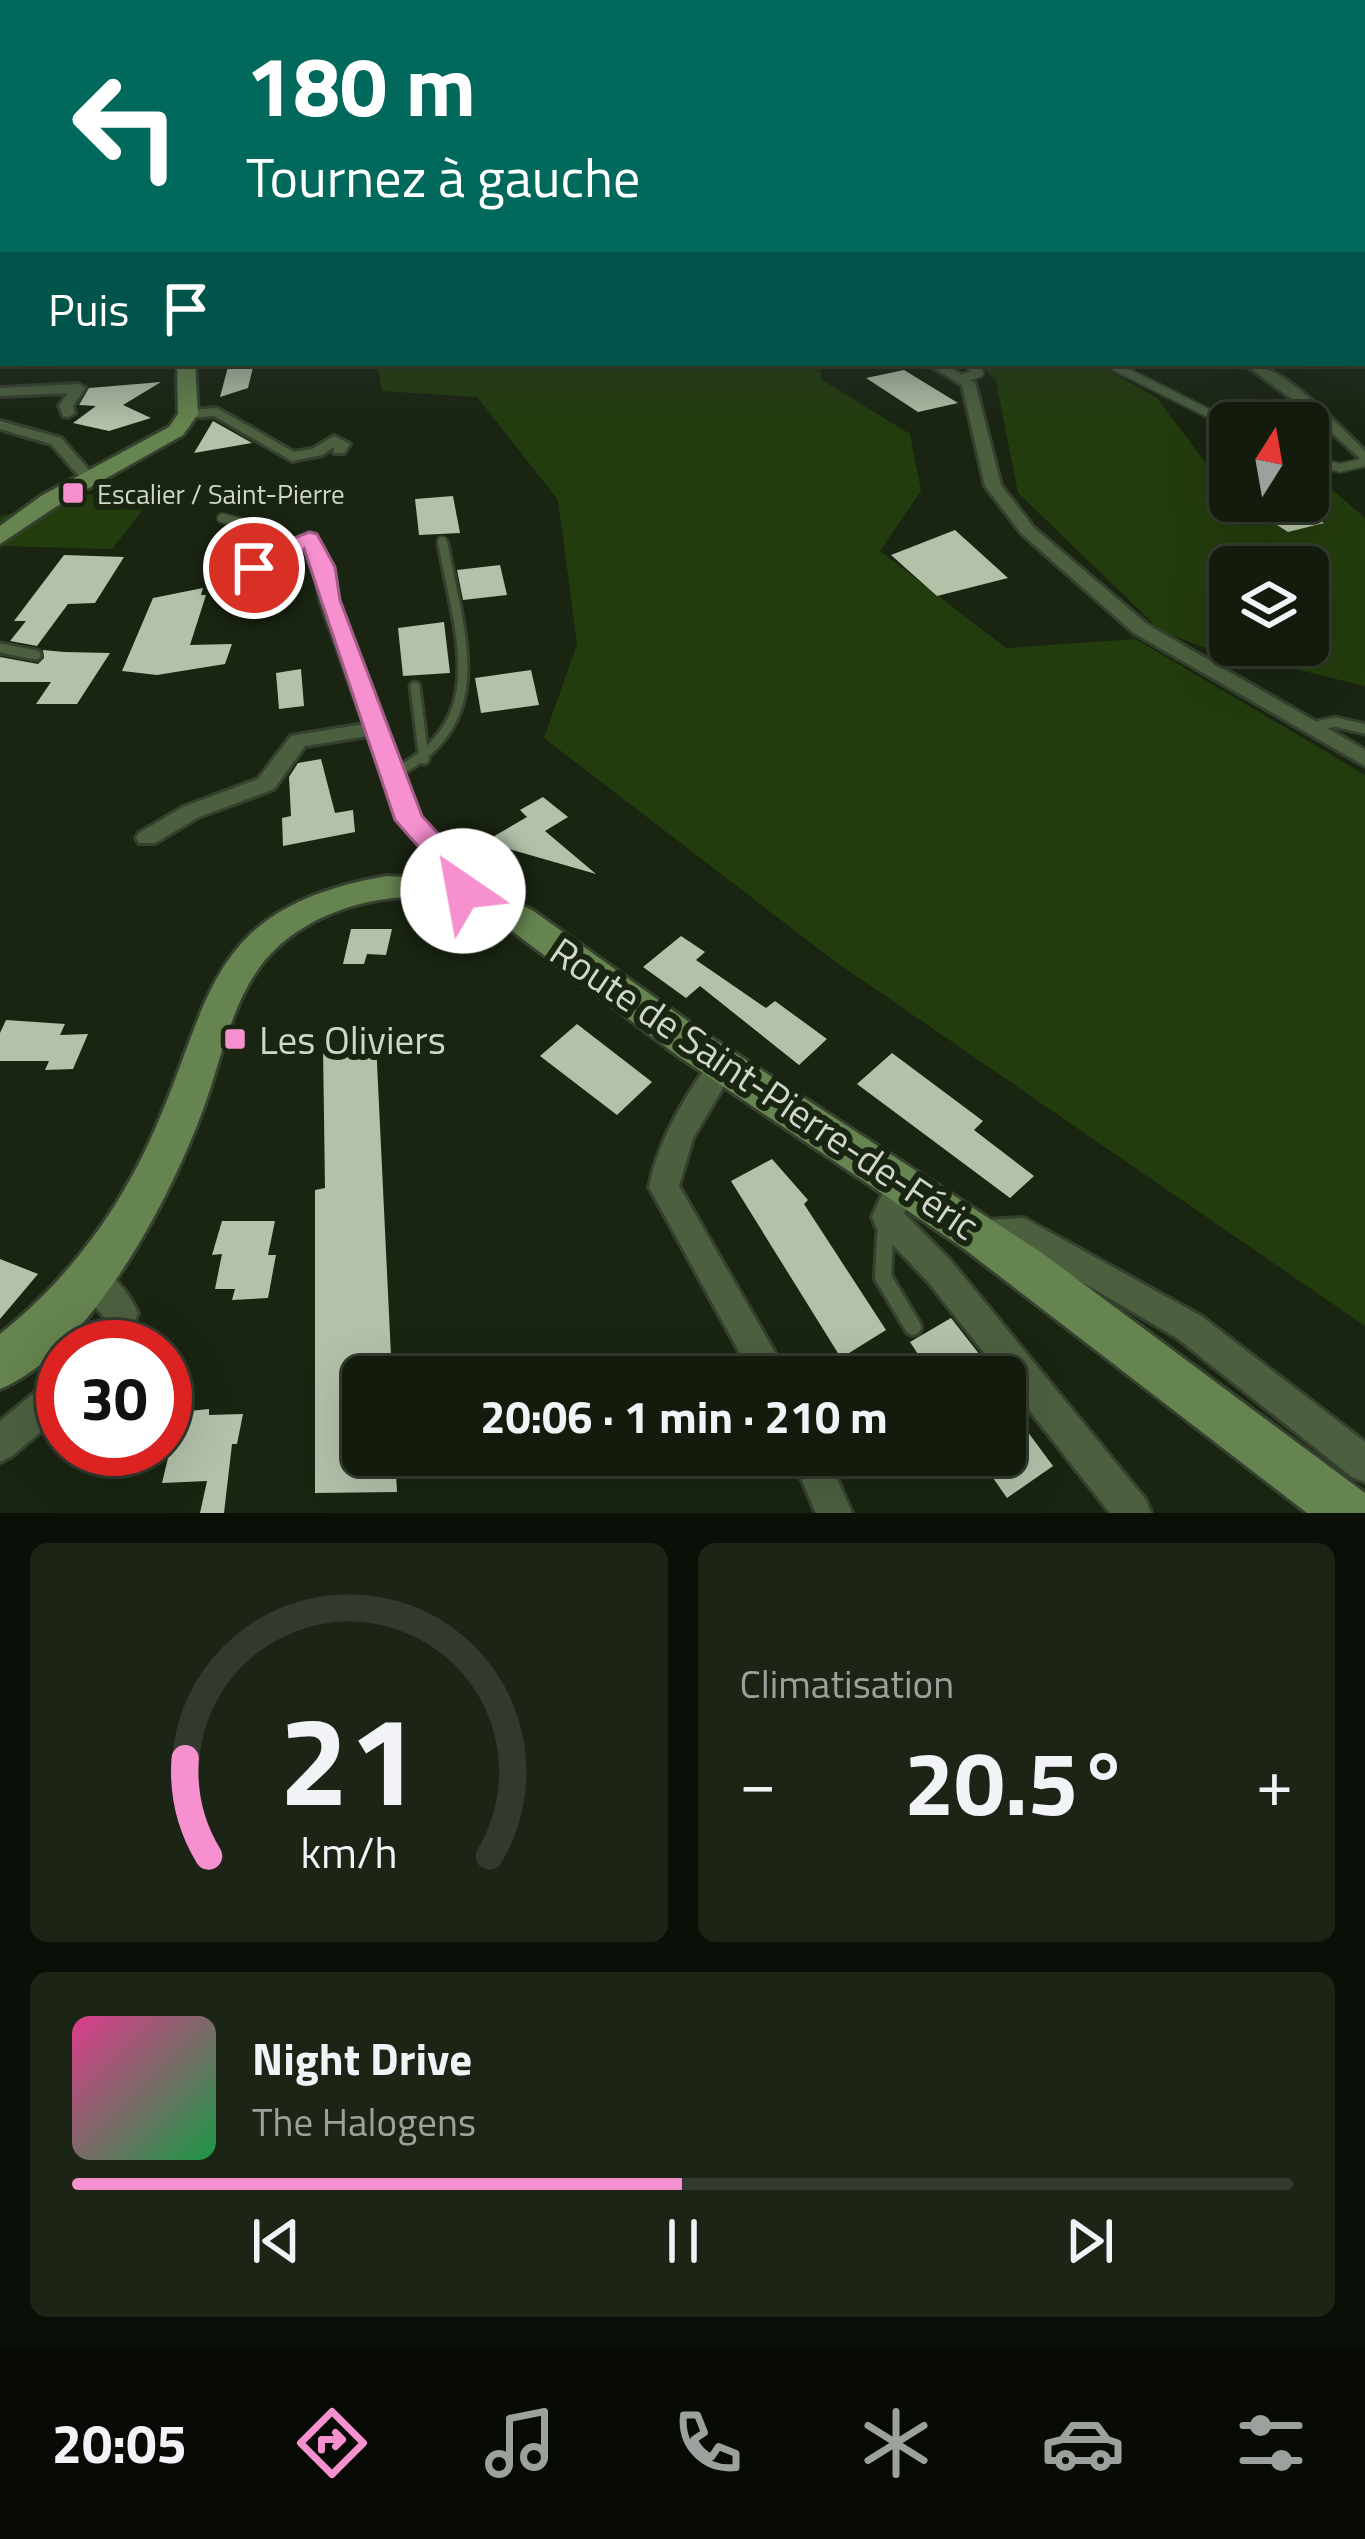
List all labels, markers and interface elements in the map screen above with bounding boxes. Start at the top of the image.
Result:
text: 180 m [246,21,476,149]
icon: left [48,48,204,204]
text: Tournez à gauche [246,136,640,218]
text: Puis [48,275,129,343]
icon: arrive [153,276,219,342]
north arrow [1209,402,1329,522]
map controls [1209,402,1329,666]
place label: Escalier / Saint-Pierre [97,473,345,514]
marker: Escalier / Saint-Pierre [60,480,86,506]
pin [203,517,305,619]
icon: arrive [221,535,287,601]
button: layers [1209,546,1329,666]
position arrow [400,828,526,954]
street label: Route de Saint-Pierre-de-Féric [539,922,991,1254]
place label: Les Oliviers [259,1010,446,1069]
marker: Les Oliviers [222,1026,248,1052]
speed limit sign: 30 [36,1320,192,1476]
text: 20:06 · 1 min · 210 m [480,1382,888,1450]
text: Climatisation [740,1654,954,1713]
text: 21 [279,1664,419,1853]
text: 20.5° [904,1713,1129,1850]
text: − [740,1731,776,1832]
text: + [1256,1731,1293,1832]
text: km/h [300,1818,397,1884]
text: Night Drive [252,2024,472,2092]
text: The Halogens [252,2092,476,2151]
icon: previous [243,2208,309,2274]
icon: pause [650,2208,716,2274]
icon: next [1057,2208,1123,2274]
icon: directions [290,2401,374,2485]
icon: music [478,2401,562,2485]
icon: phone [666,2401,750,2485]
icon: climate [854,2401,938,2485]
icon: car [1041,2401,1125,2485]
icon: filters [1229,2401,1313,2485]
text: 20:05 [52,2402,187,2484]

